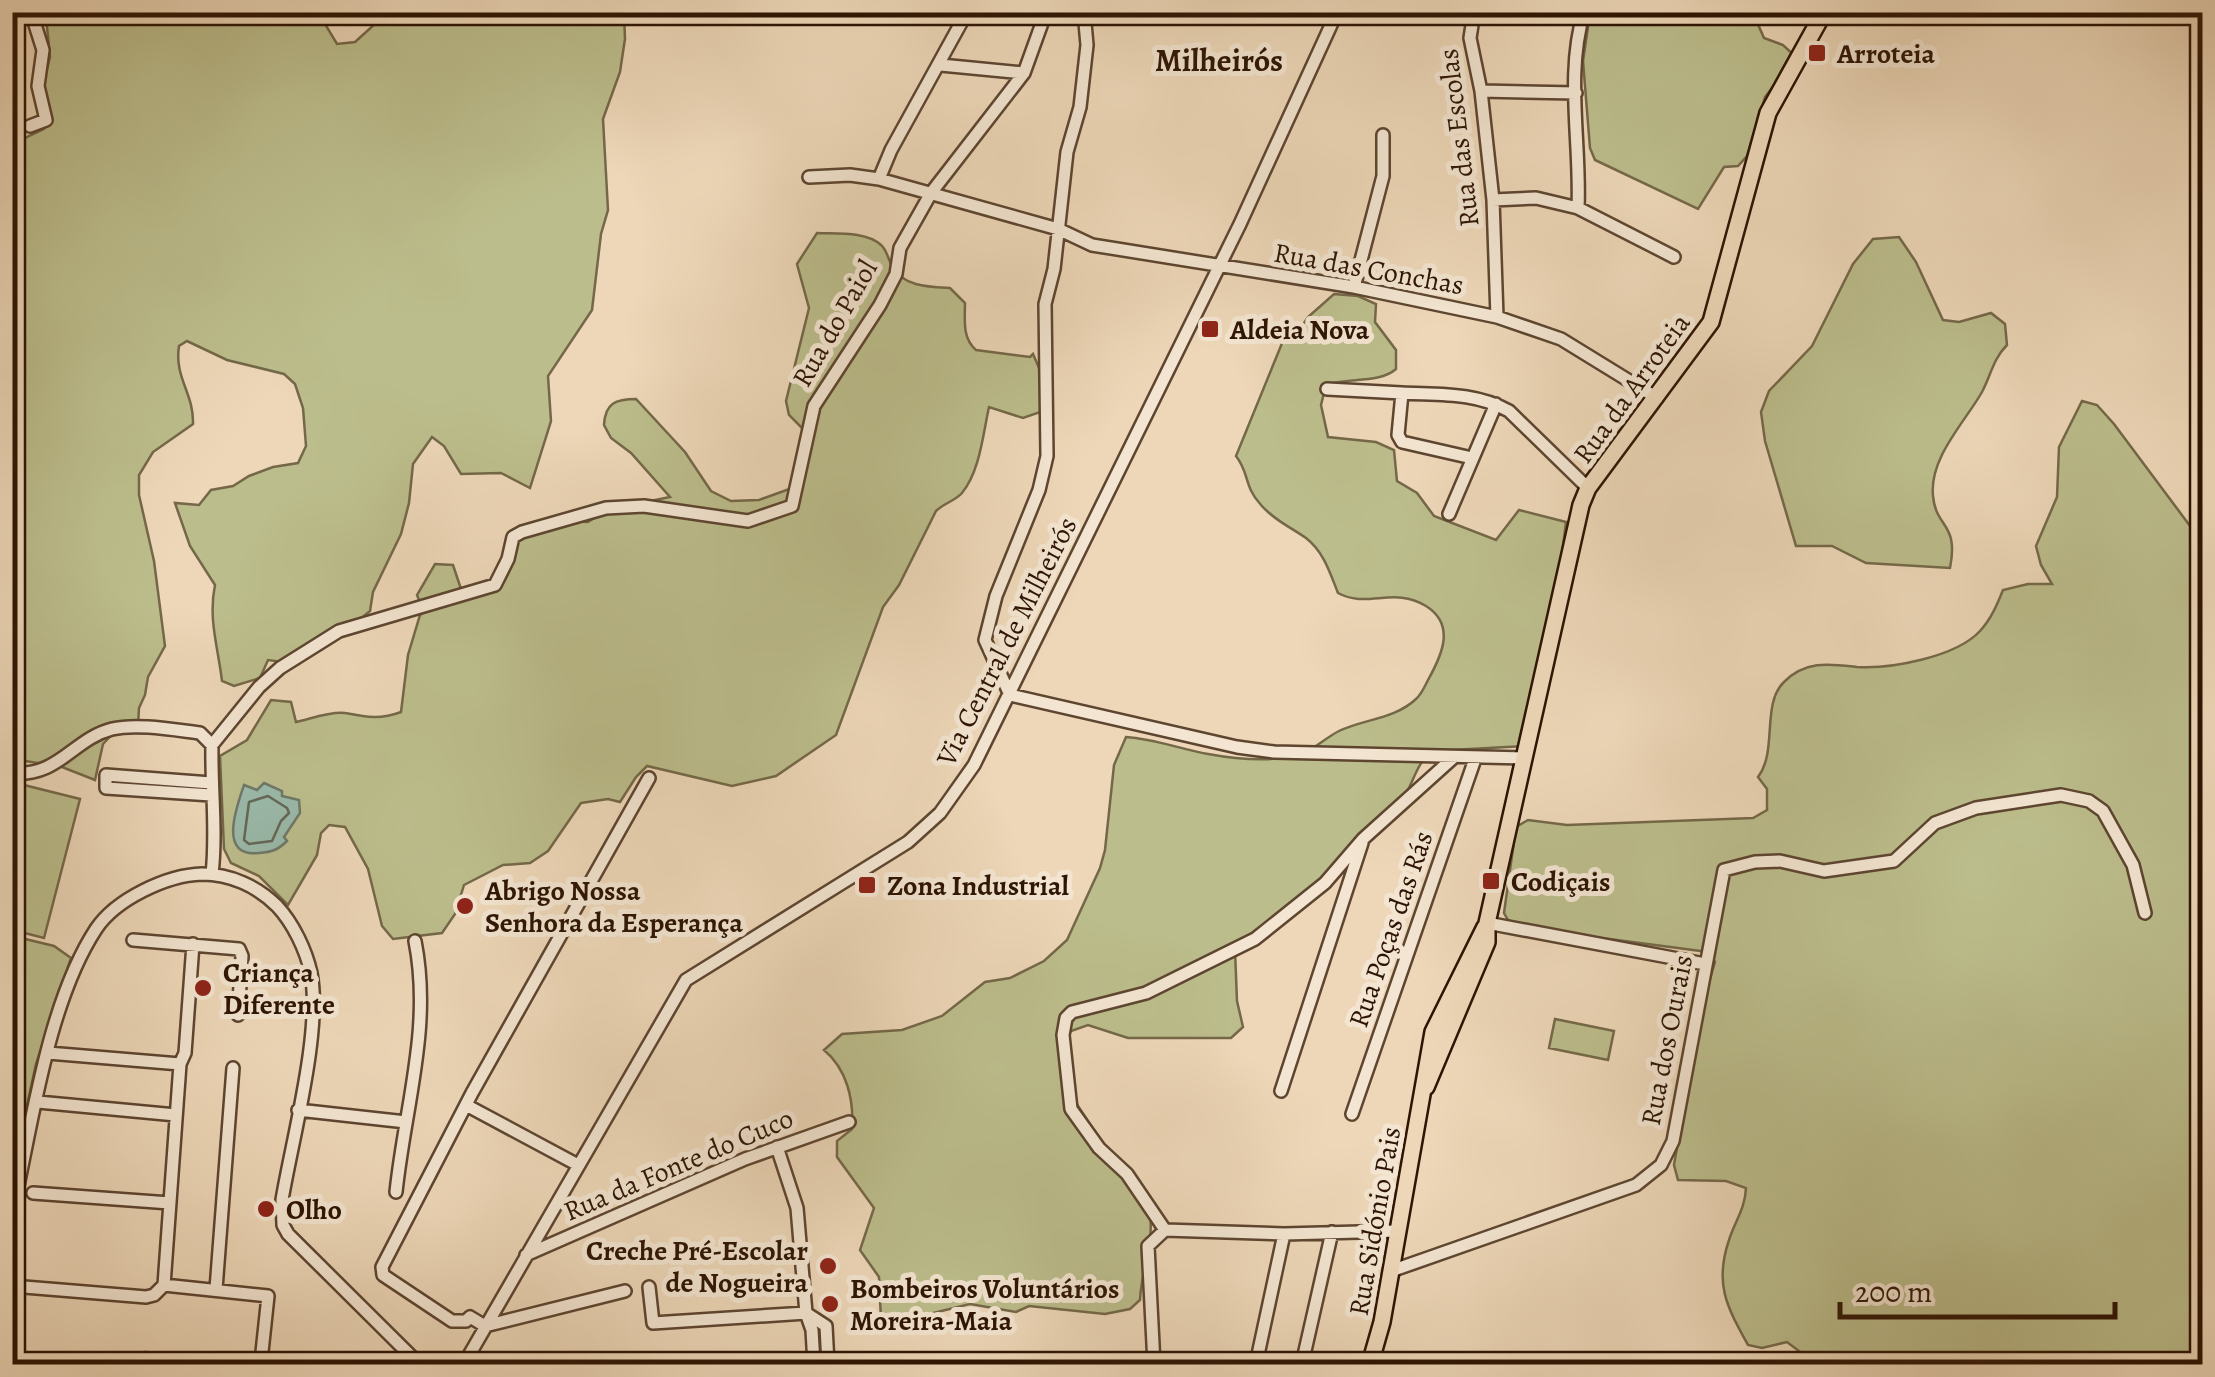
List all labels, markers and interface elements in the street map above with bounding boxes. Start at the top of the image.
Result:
place label: Arroteia [1836,35,1936,73]
district label: Milheirós [1155,38,1283,82]
marker: Arroteia [1806,42,1828,64]
street label: Rua das Escolas [1429,47,1489,229]
street label: Rua das Conchas [1271,234,1467,304]
street label: Rua do Paiol [783,253,887,394]
street label: Rua da Arroteia [1564,306,1699,471]
place label: Aldeia Nova [1229,311,1370,349]
marker: Aldeia Nova [1199,318,1221,340]
street label: Via Central de Milheirós [927,510,1086,773]
street label: Rua Poças das Rás [1340,826,1442,1033]
place label: Codiçais [1511,863,1610,901]
place label: Zona Industrial [887,867,1070,905]
marker: Codiçais [1480,870,1502,892]
place label: Abrigo Nossa Senhora da Esperança [484,872,743,942]
marker: Zona Industrial [856,874,878,896]
marker: Abrigo Nossa Senhora da Esperança [454,895,476,917]
street label: Rua dos Ourais [1632,952,1702,1129]
place label: Criança Diferente [223,954,335,1024]
marker: Criança Diferente [192,977,214,999]
street label: Rua da Fonte do Cuco [558,1099,799,1230]
street label: Rua Sidónio Pais [1340,1124,1410,1319]
place label: Olho [286,1191,342,1229]
marker: Olho [255,1198,277,1220]
place label: Creche Pré-Escolar de Nogueira [586,1232,808,1302]
marker: Creche Pré-Escolar de Nogueira [817,1255,839,1277]
scale bar [1840,1257,2115,1319]
place label: Bombeiros Voluntários Moreira-Maia [850,1270,1119,1340]
text: 200 m [1855,1272,1932,1312]
marker: Bombeiros Voluntários Moreira-Maia [819,1293,841,1315]

